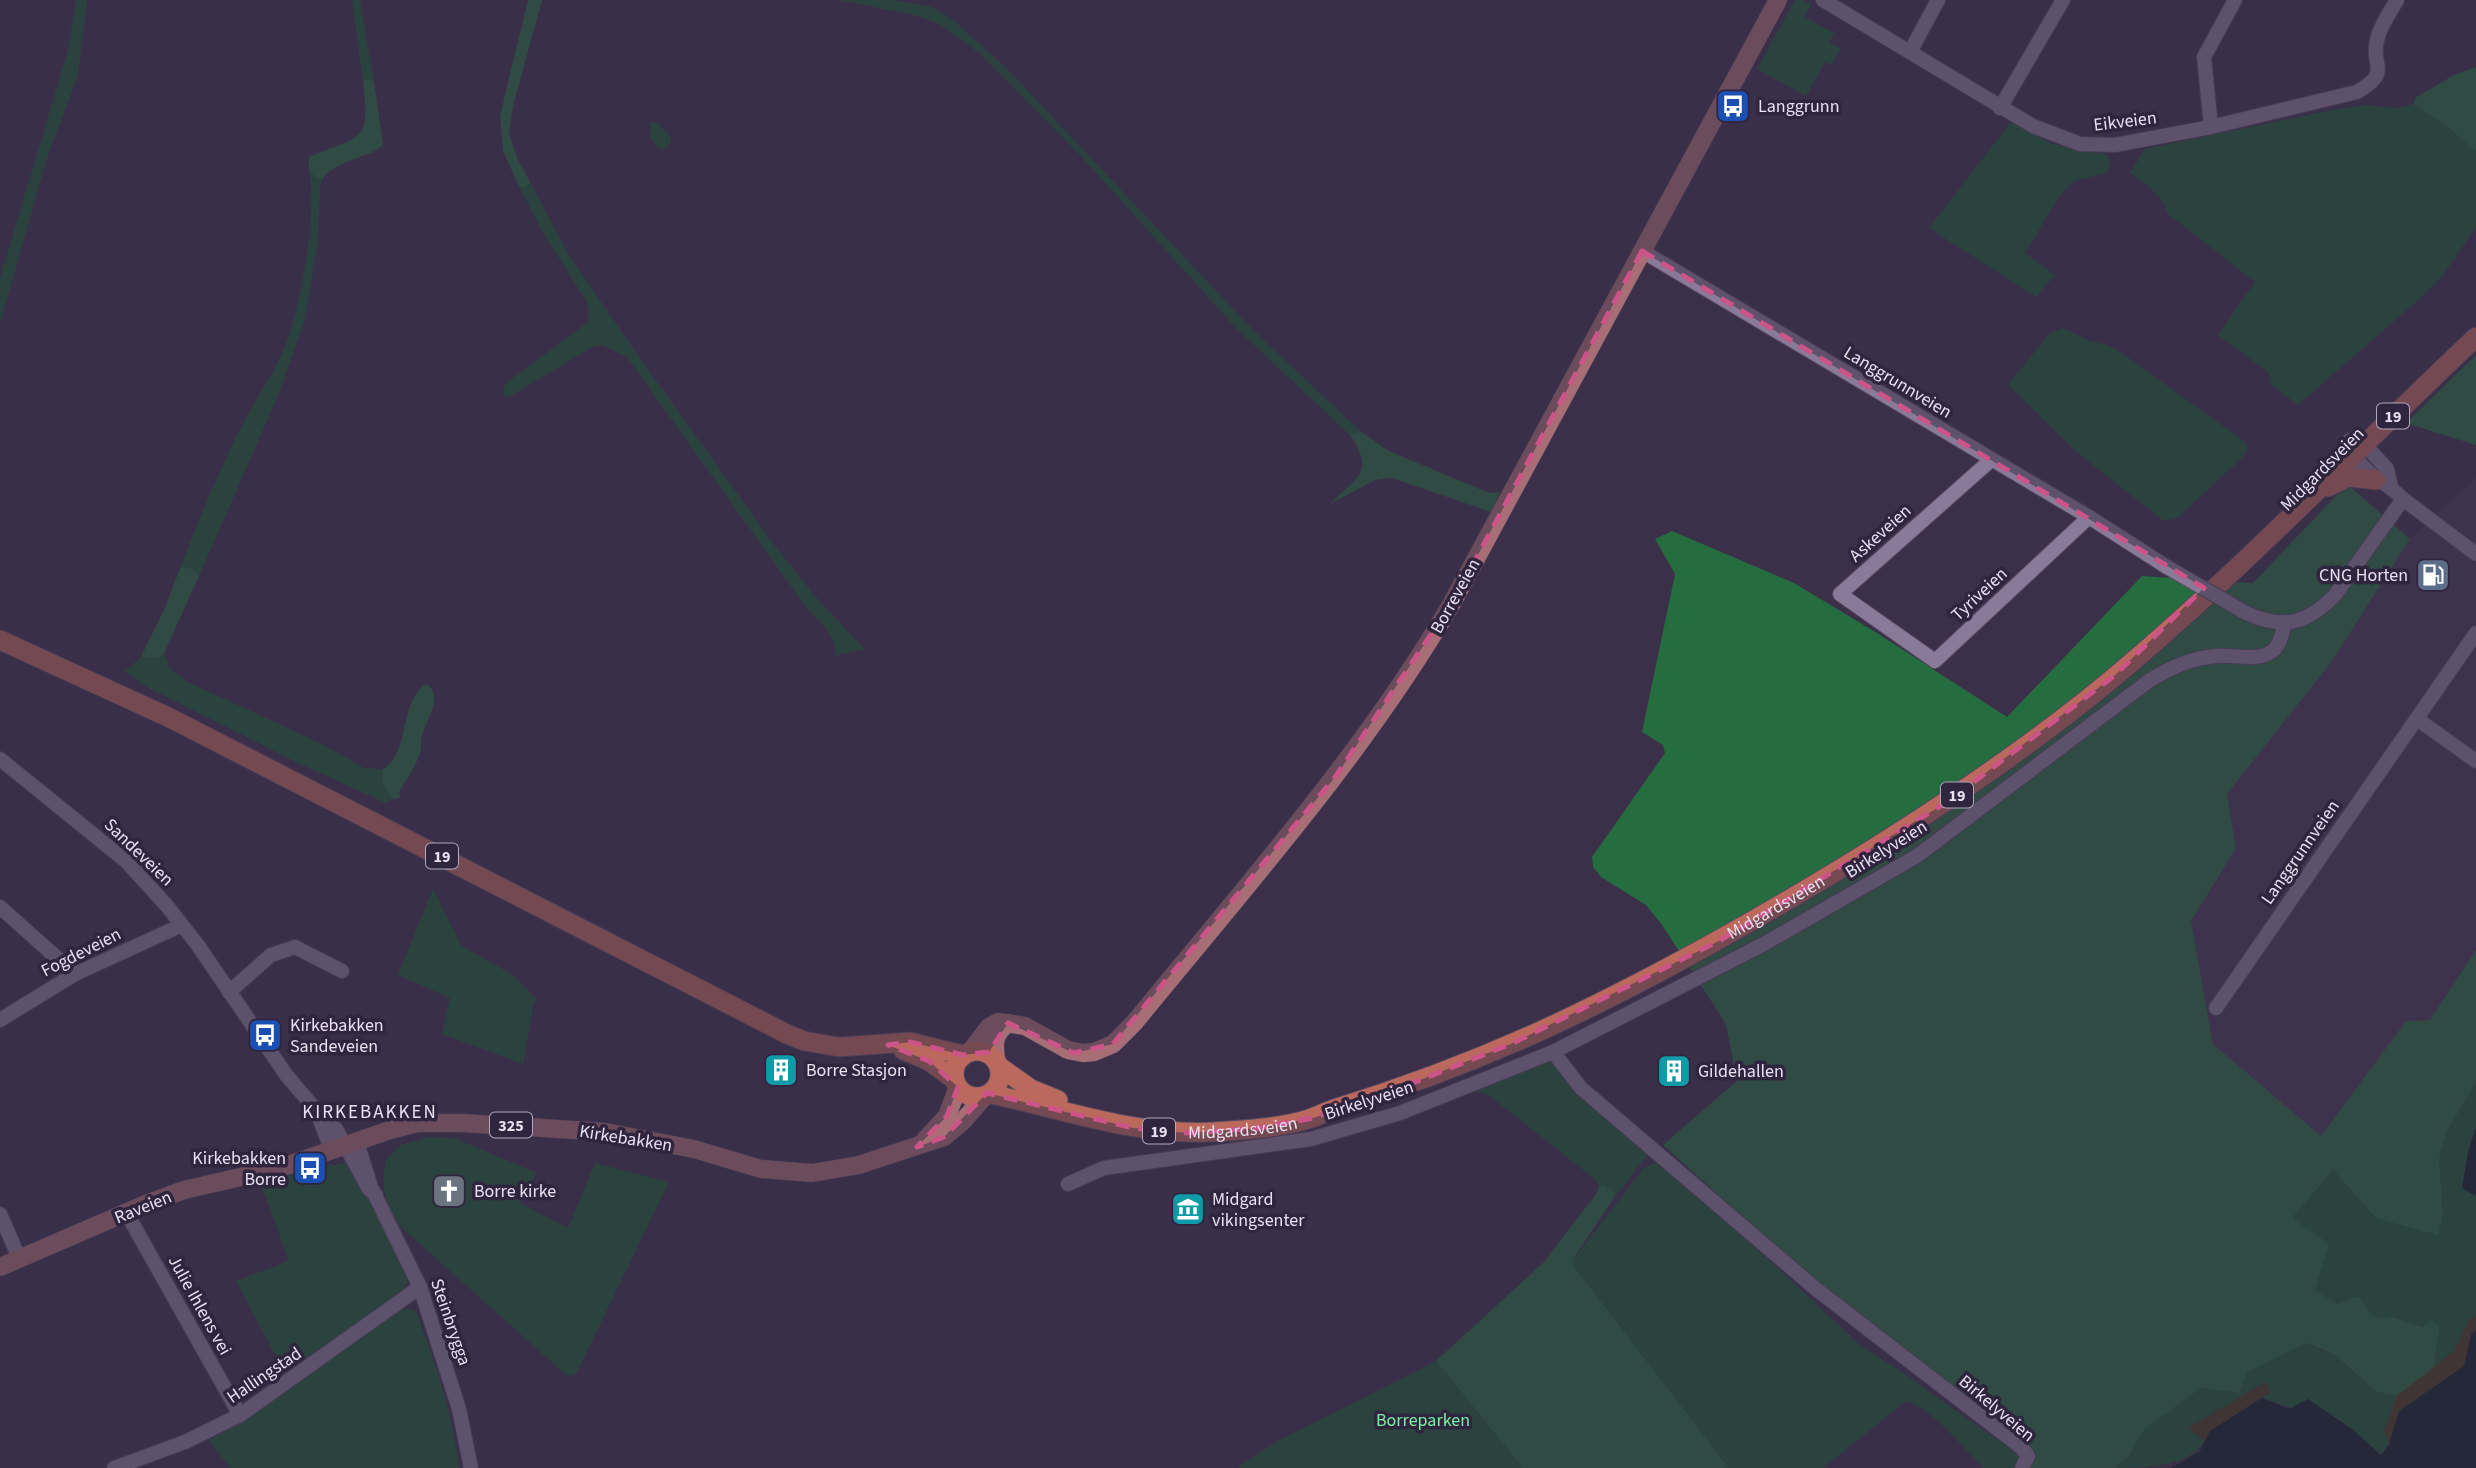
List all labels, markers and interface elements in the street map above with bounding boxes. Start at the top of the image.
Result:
bus stop icon: Langgrunn [1714,87,1752,125]
place label: Langgrunn [1758,94,1840,119]
street label: Eikveien [2092,105,2158,138]
street label: Langgrunnveien [1839,340,1956,425]
road number: 19 [2377,404,2409,428]
street label: Midgardsveien [2275,422,2370,517]
street label: Askeveien [1844,499,1917,568]
street label: Borreveien [1425,554,1486,638]
fuel station icon: CNG Horten [2414,556,2452,594]
street label: Tyriveien [1946,562,2013,627]
place label: CNG Horten [2319,563,2408,588]
road number: 19 [1941,782,1973,808]
street label: Langgrunnveien [2255,795,2346,909]
street label: Sandeveien [98,813,179,892]
street label: Birkelyveien [1841,814,1932,884]
road number: 19 [426,844,458,869]
street label: Midgardsveien [1722,869,1830,946]
street label: Fogdeveien [37,922,126,983]
place label: Kirkebakken Sandeveien [290,1013,384,1059]
bus stop icon: Kirkebakken Sandeveien [246,1016,284,1054]
building icon: Borre Stasjon [762,1051,800,1089]
building icon: Gildehallen [1655,1052,1693,1090]
place label: Borre Stasjon [806,1058,907,1083]
place label: Gildehallen [1698,1059,1784,1084]
street label: Birkelyveien [1321,1074,1417,1127]
district label: KIRKEBAKKEN [302,1099,438,1126]
street label: Midgardsveien [1188,1110,1300,1145]
road number: 325 [490,1112,532,1138]
street label: Kirkebakken [578,1119,674,1158]
road number: 19 [1143,1119,1175,1144]
place label: Kirkebakken Borre [192,1146,286,1192]
bus stop icon: Kirkebakken Borre [291,1149,329,1187]
church icon: Borre kirke [430,1172,468,1210]
place label: Borre kirke [474,1179,556,1204]
street label: Raveien [111,1185,176,1230]
place label: Midgard vikingsenter [1212,1187,1305,1233]
museum icon: Midgard vikingsenter [1169,1190,1207,1228]
street label: Julie Ihlens vei [162,1251,237,1360]
street label: Steinbrygga [424,1275,477,1369]
street label: Hallingstad [222,1341,307,1410]
street label: Birkelyveien [1953,1369,2040,1448]
park label: Borreparken [1376,1408,1470,1433]

